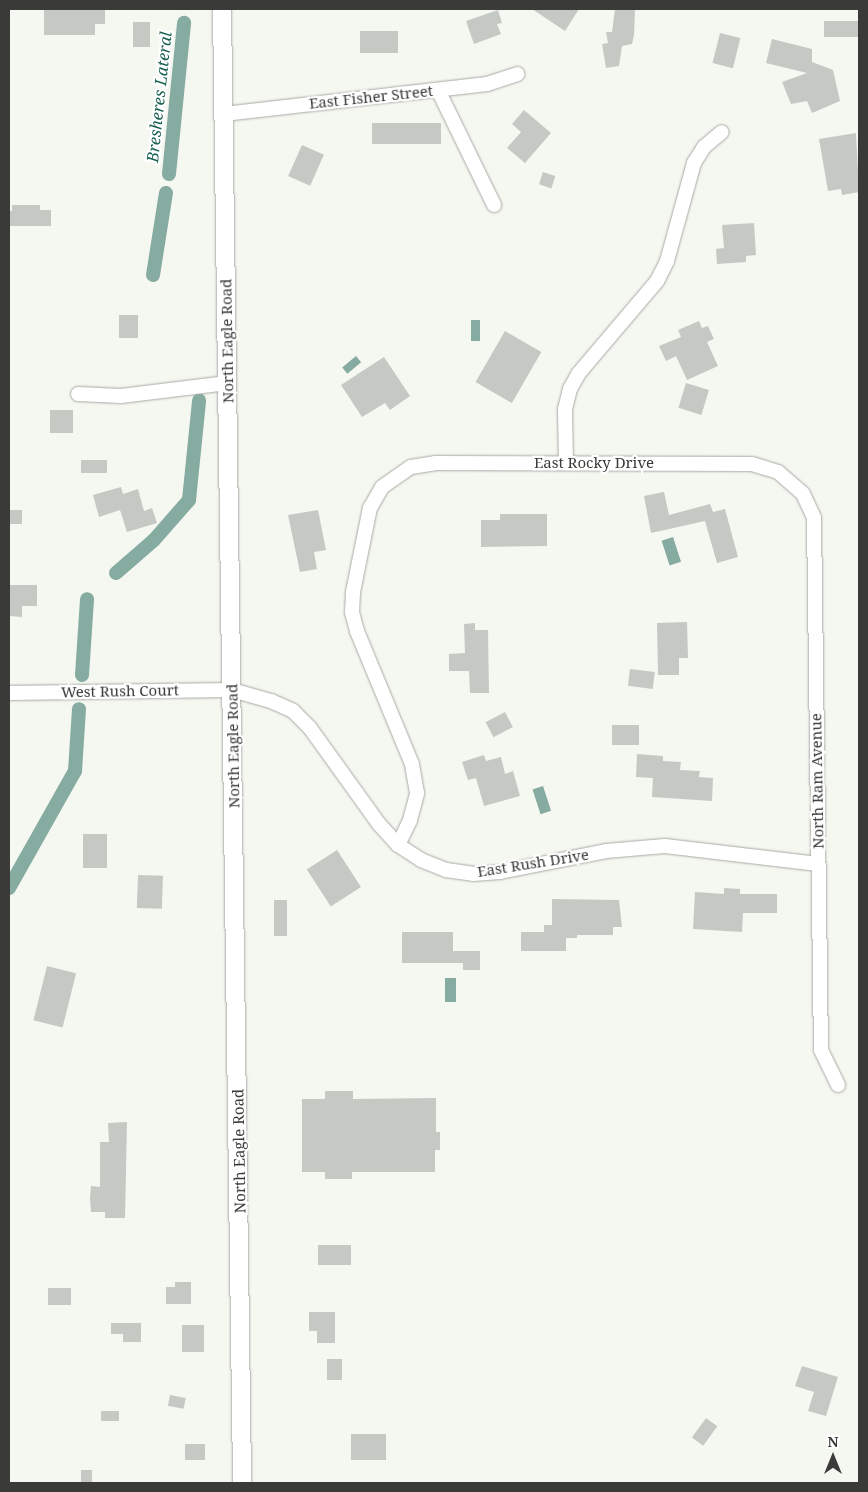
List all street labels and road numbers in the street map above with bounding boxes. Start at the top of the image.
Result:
street label: East Fisher Street [308,82,434,112]
street label: North Eagle Road [217,279,237,403]
street label: East Rocky Drive [534,454,654,472]
street label: West Rush Court [61,681,179,701]
street label: North Eagle Road [223,684,243,808]
street label: North Ram Avenue [807,713,827,849]
street label: East Rush Drive [476,845,590,881]
street label: North Eagle Road [229,1089,249,1213]

